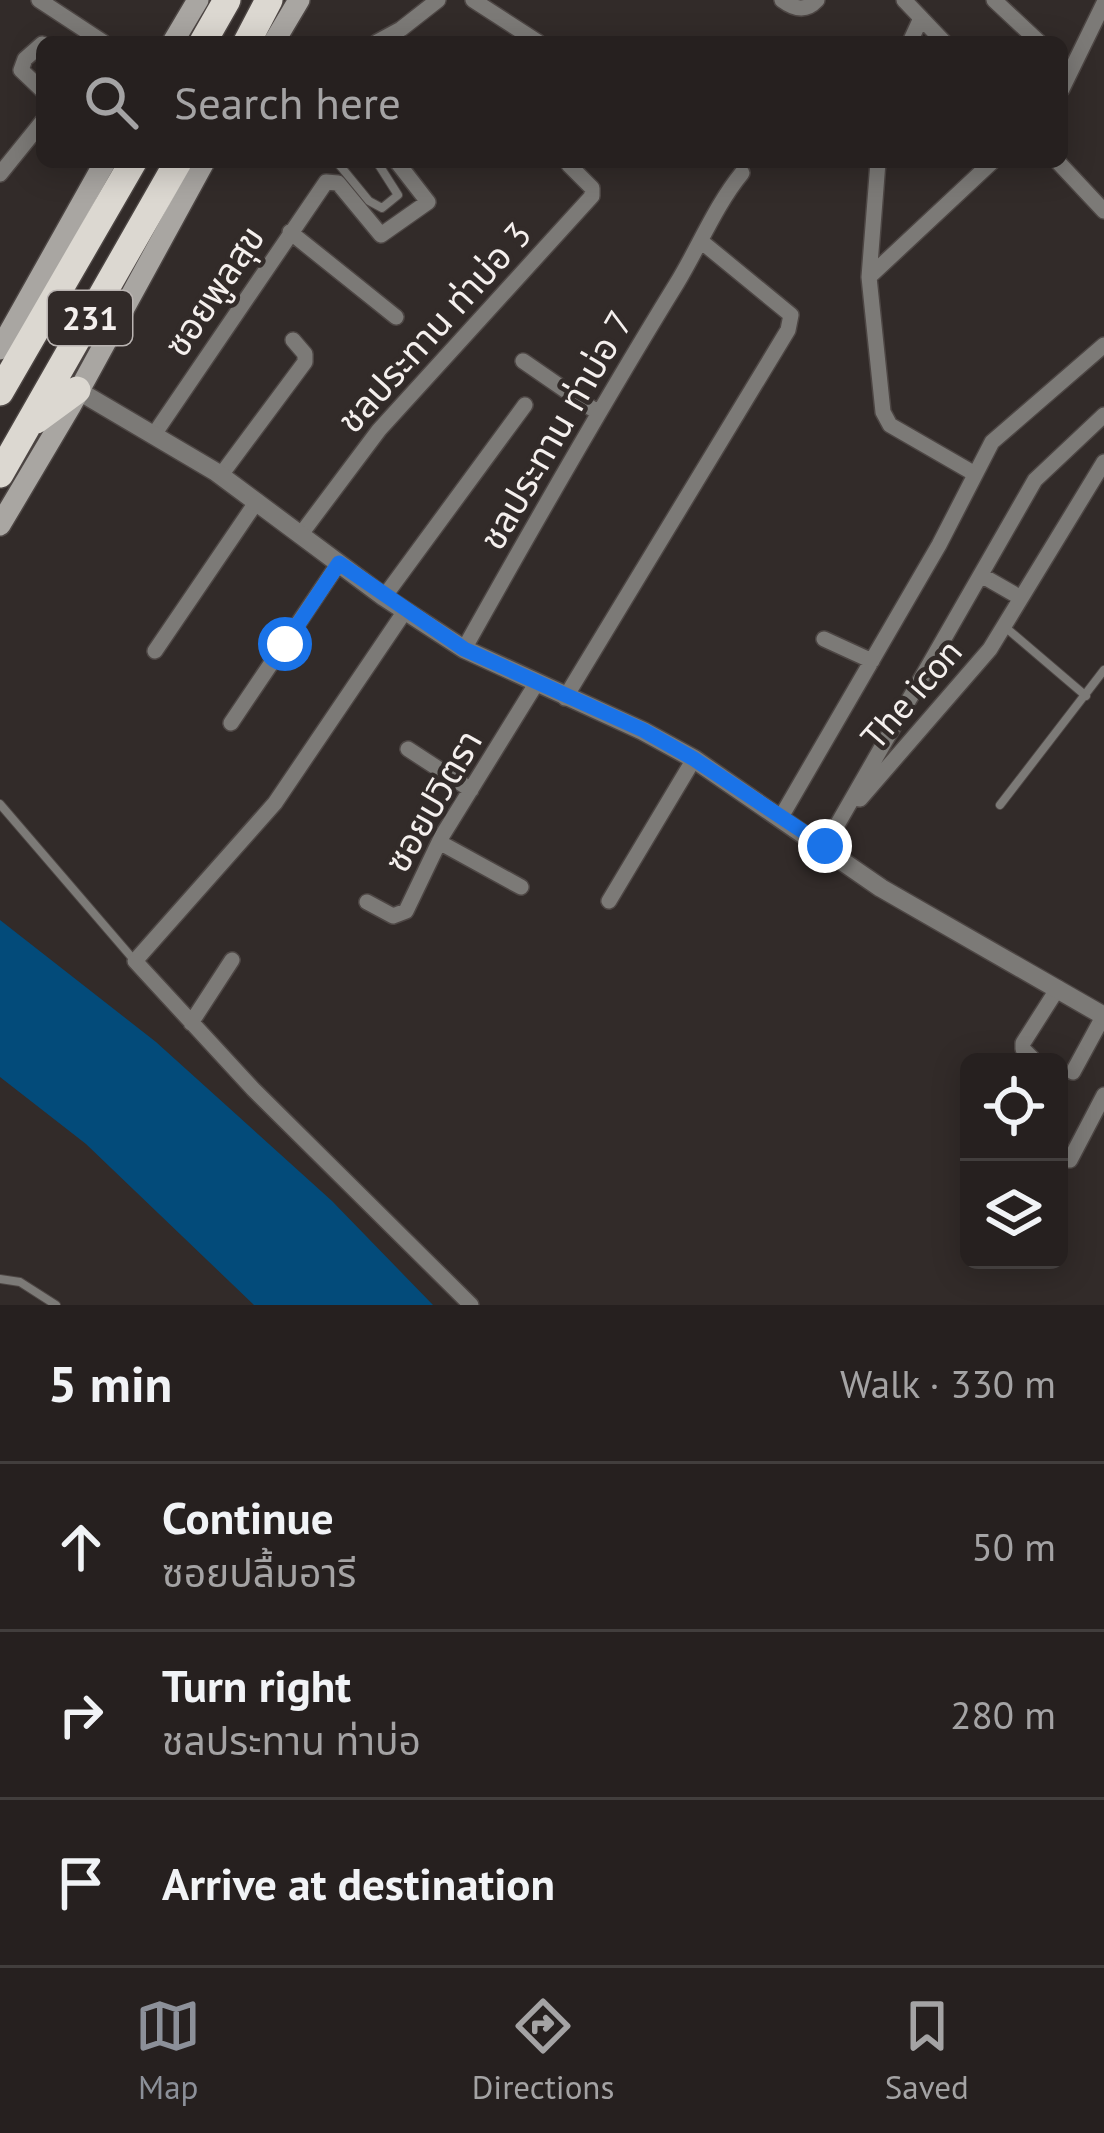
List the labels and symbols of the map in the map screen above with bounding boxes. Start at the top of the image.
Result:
street label: ชลประทาน ท่าบ่อ 3 [326,211,541,442]
street label: ซอยพูลสุข [153,216,274,365]
road number: 231 [48,291,132,345]
street label: ชลประทาน ท่าบ่อ 7 [468,302,643,558]
route start [258,617,312,671]
street label: The icon [850,629,972,759]
street label: ซอยปวิตรา [373,721,492,880]
route end [798,819,852,873]

